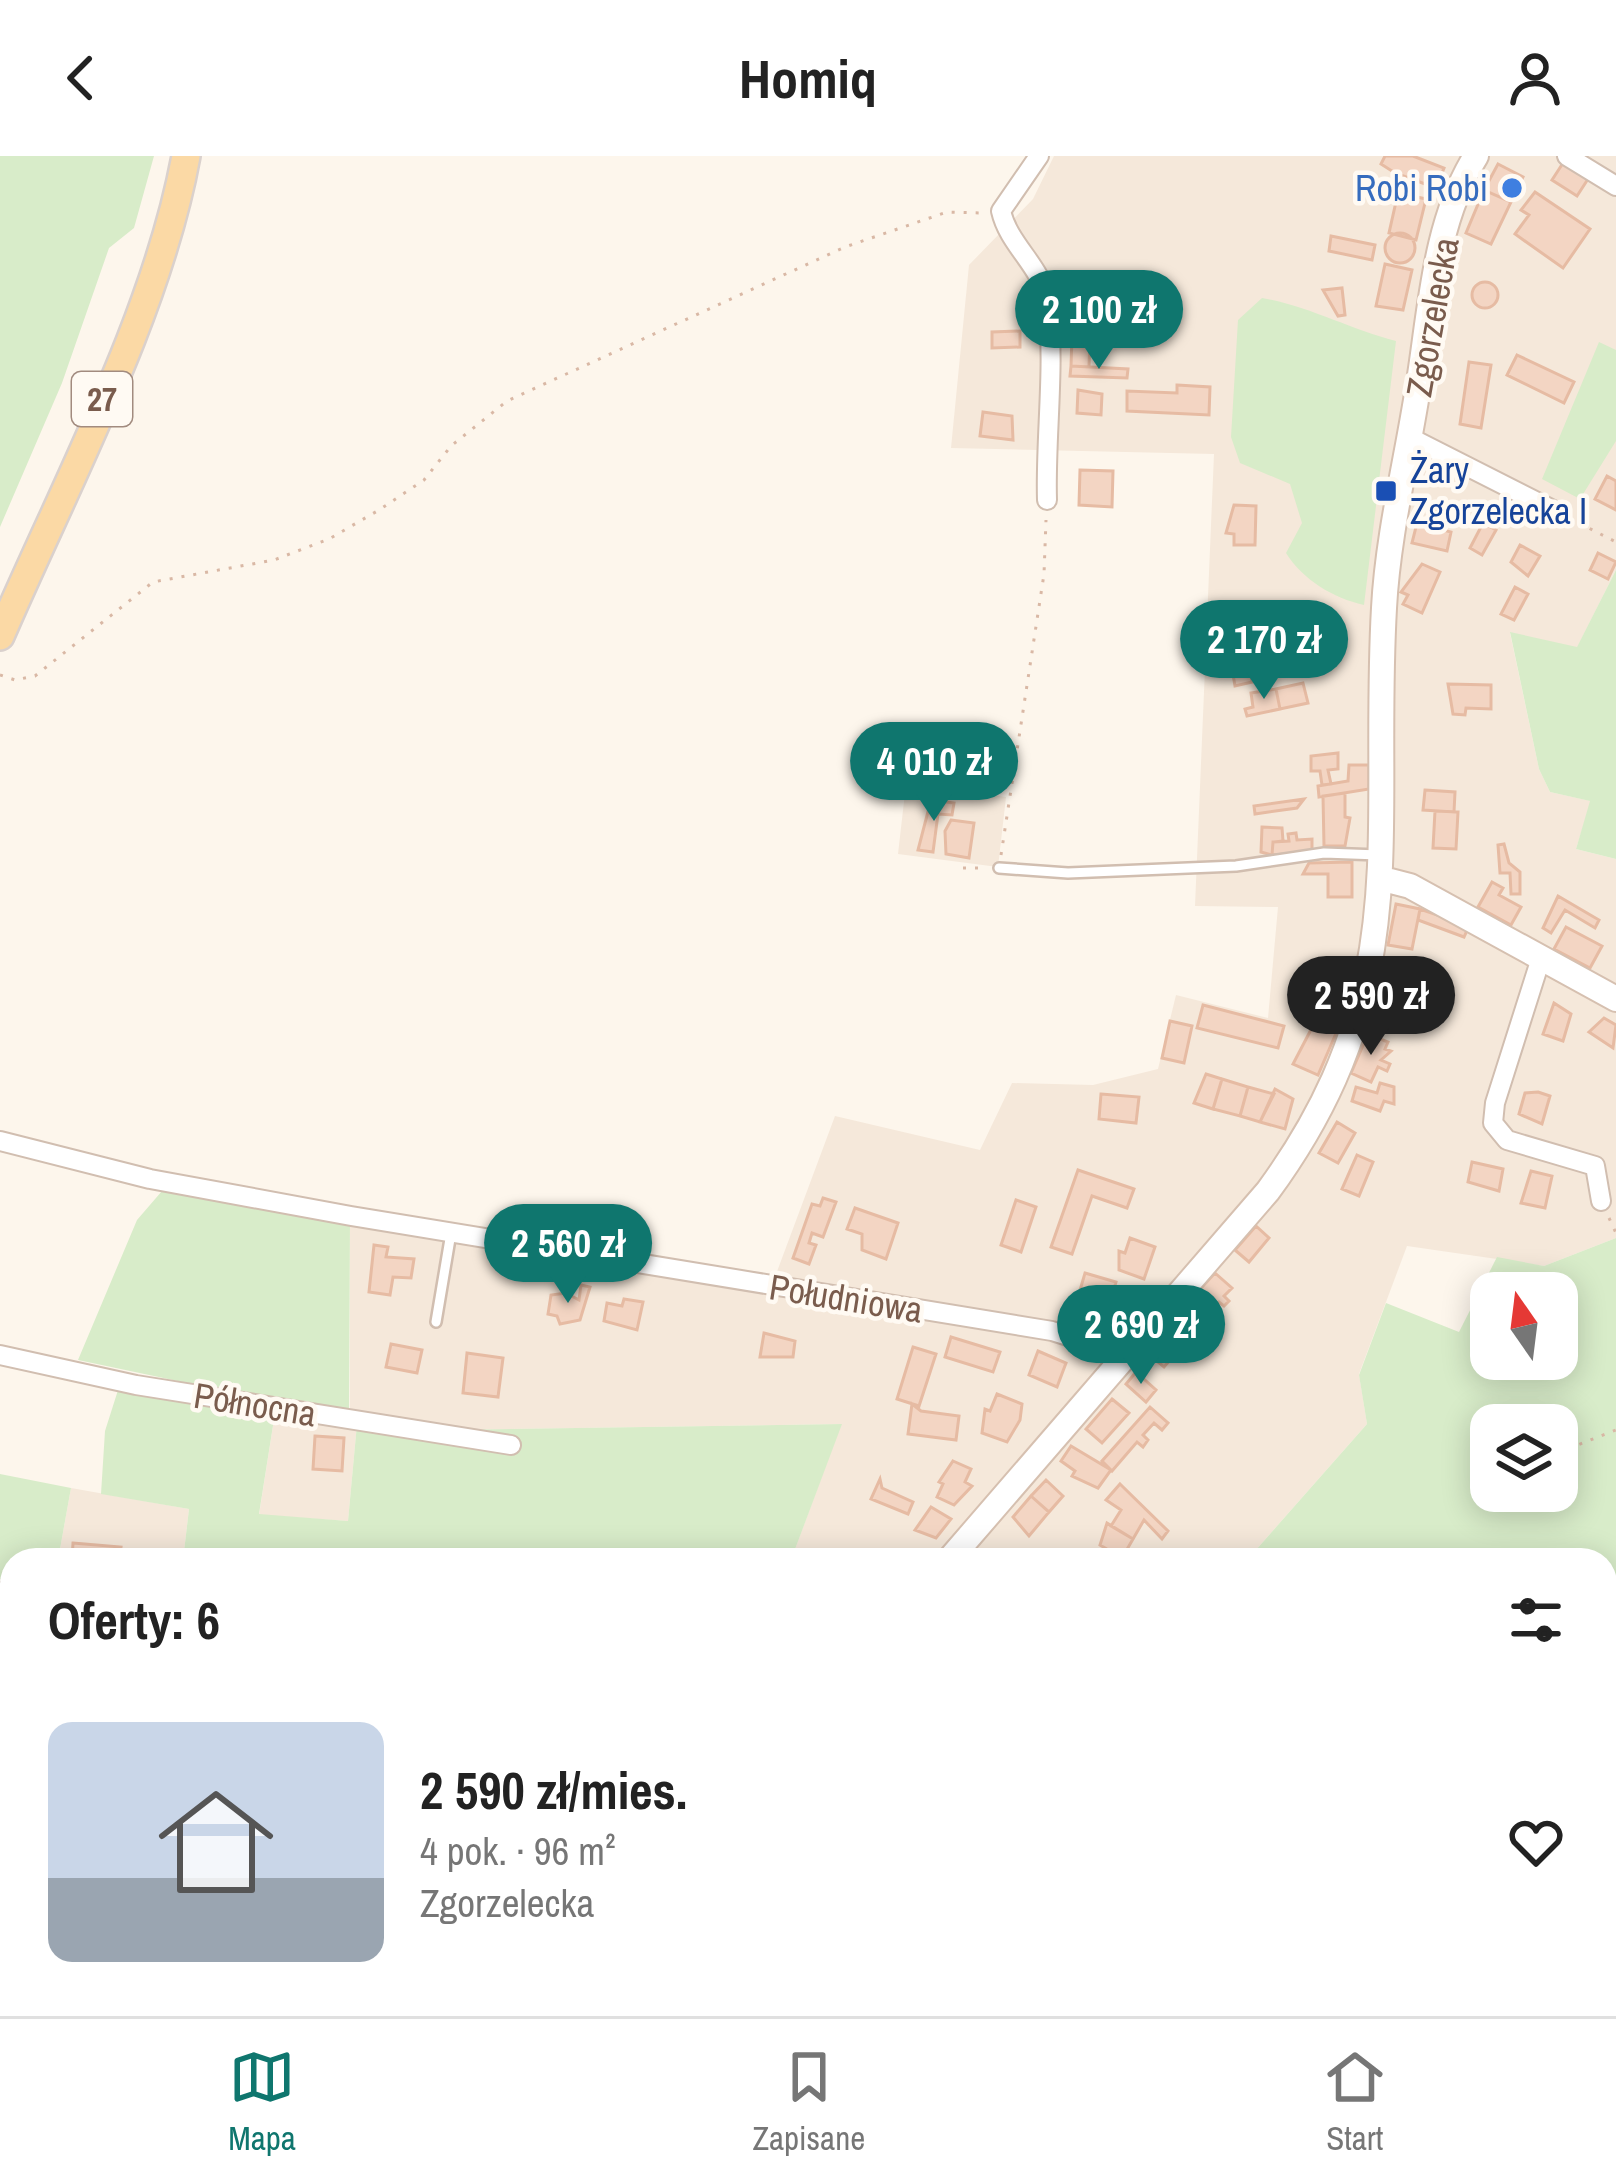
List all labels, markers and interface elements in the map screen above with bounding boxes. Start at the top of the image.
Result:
text: Homiq [739,42,877,115]
icon: back [48,45,114,111]
icon: person [1502,45,1568,111]
place label: Robi Robi [1355,164,1488,212]
marker: Robi Robi [1499,175,1525,201]
street label: Zgorzelecka [1394,234,1470,400]
pin: 2 100 zł [975,270,1223,372]
text: 2 100 zł [1042,283,1156,335]
road number: 27 [72,372,132,426]
place label: Żary Zgorzelecka I [1410,446,1587,535]
marker: Żary Zgorzelecka I [1373,478,1399,504]
pin: 2 170 zł [1140,600,1388,702]
text: 2 170 zł [1207,613,1321,665]
pin: 4 010 zł [810,722,1058,824]
text: 4 010 zł [877,735,991,787]
pin: 2 590 zł [1247,956,1495,1058]
text: 2 590 zł [1314,969,1428,1021]
pin: 2 560 zł [444,1204,692,1306]
text: 2 560 zł [511,1217,625,1269]
street label: Południowa [766,1262,926,1334]
north arrow [1470,1272,1578,1380]
map controls [1470,1272,1578,1512]
pin: 2 690 zł [1017,1285,1265,1387]
text: 2 690 zł [1084,1298,1198,1350]
street label: Północna [190,1371,320,1437]
button: layers [1470,1404,1578,1512]
text: Oferty: 6 [48,1586,220,1655]
icon: filters [1503,1587,1569,1653]
text: 2 590 zł/mies. [420,1756,687,1825]
icon: home [144,1770,288,1914]
icon: heart [1503,1809,1569,1875]
text: 4 pok. · 96 m² [420,1825,616,1877]
text: Zgorzelecka [420,1877,594,1929]
tab: Mapa [228,2044,296,2160]
tab: Zapisane [752,2044,865,2160]
tab: Start [1322,2044,1388,2160]

